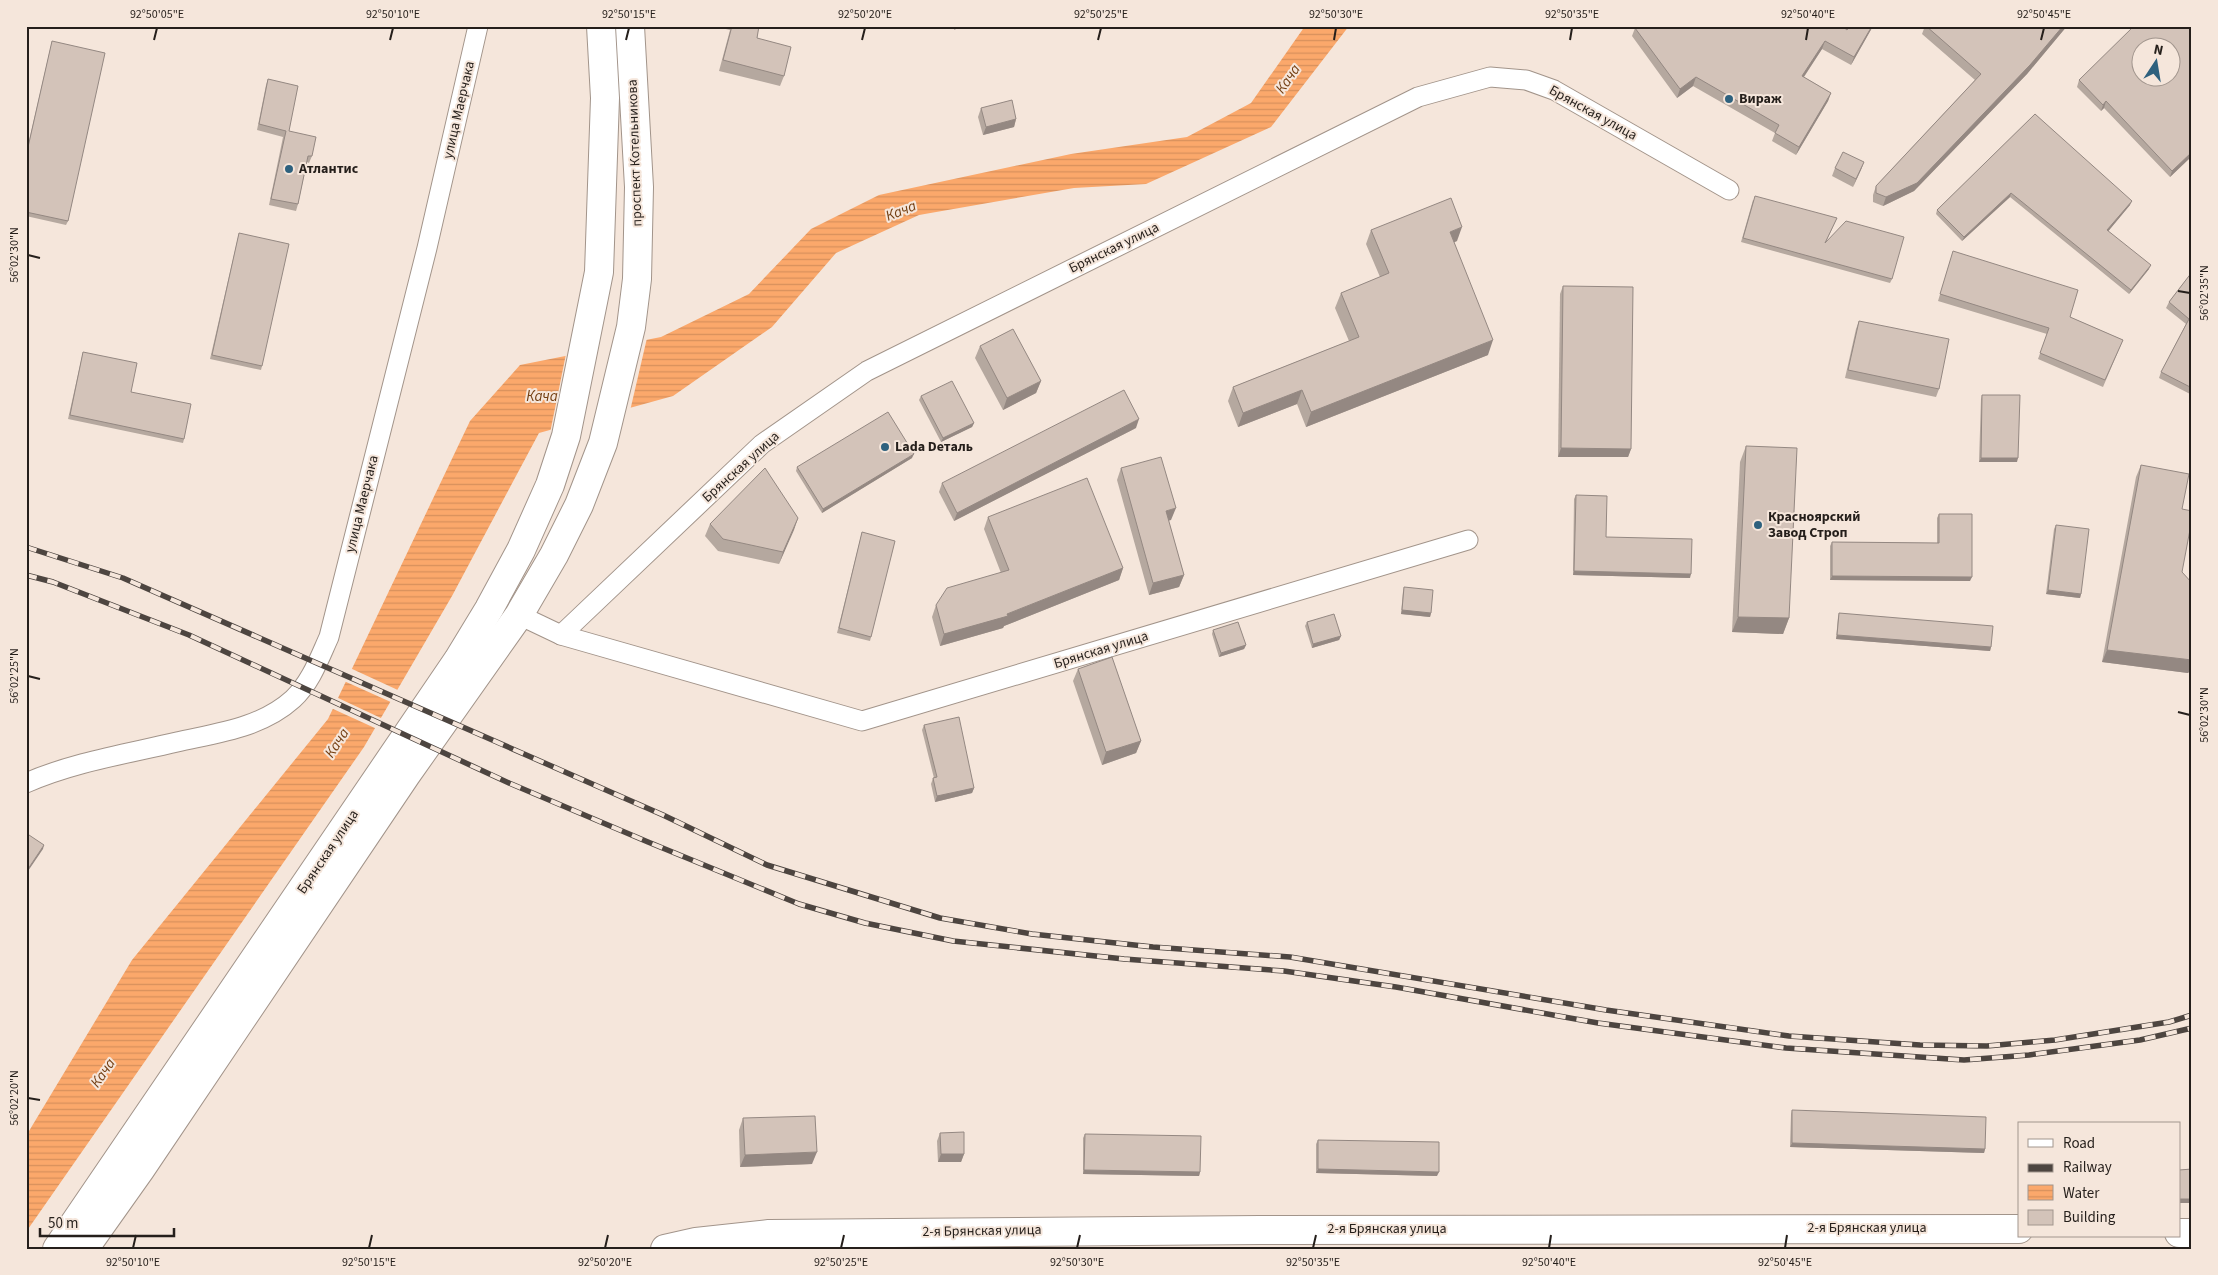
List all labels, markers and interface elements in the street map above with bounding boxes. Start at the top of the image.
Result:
text: 92°50'05"E [130,6,184,23]
text: 92°50'10"E [366,6,420,23]
text: 92°50'15"E [602,6,656,23]
text: 92°50'20"E [838,6,892,23]
text: 92°50'25"E [1074,6,1128,23]
text: 92°50'30"E [1309,6,1363,23]
text: 92°50'35"E [1545,6,1599,23]
text: 92°50'40"E [1781,6,1835,23]
text: 92°50'45"E [2017,6,2071,23]
north arrow [2130,38,2180,88]
text: N [2152,40,2165,61]
street label: улица Маерчака [438,59,480,161]
water label: Кача [1270,60,1306,98]
street label: проспект Котельникова [622,79,648,227]
street label: Брянская улица [1545,81,1641,145]
place label: Вираж [1739,89,1782,109]
marker: Вираж [1723,93,1735,105]
place label: Атлантис [298,159,359,179]
marker: Атлантис [283,163,295,175]
water label: Кача [882,195,920,227]
street label: Брянская улица [1066,218,1162,278]
text: 56°02'30"N [6,227,23,283]
text: 56°02'35"N [2196,265,2213,321]
water label: Кача [526,386,558,407]
street label: Брянская улица [698,427,784,507]
place label: Lada Dеталь [895,437,973,457]
marker: Lada Dеталь [879,441,891,453]
street label: улица Маерчака [340,453,384,555]
place label: Красноярский Завод Строп [1768,507,1860,543]
marker: Красноярский Завод Строп [1752,519,1764,531]
street label: Брянская улица [1051,626,1151,674]
text: 56°02'25"N [6,648,23,704]
text: 56°02'30"N [2196,687,2213,743]
water label: Кача [320,724,354,762]
street label: Брянская улица [292,806,364,898]
water label: Кача [85,1054,121,1092]
text: 56°02'20"N [6,1070,23,1126]
legend [2018,1122,2180,1238]
text: Road [2063,1133,2095,1154]
text: Railway [2063,1157,2112,1178]
text: Water [2063,1183,2100,1204]
scale bar [40,1205,174,1237]
text: Building [2063,1207,2116,1228]
text: 50 m [48,1213,78,1234]
street label: 2-я Брянская улица [1807,1218,1927,1238]
street label: 2-я Брянская улица [1327,1219,1447,1239]
street label: 2-я Брянская улица [922,1220,1042,1242]
text: 92°50'10"E [106,1254,160,1271]
text: 92°50'15"E [342,1254,396,1271]
text: 92°50'20"E [578,1254,632,1271]
text: 92°50'25"E [814,1254,868,1271]
text: 92°50'30"E [1050,1254,1104,1271]
text: 92°50'35"E [1286,1254,1340,1271]
text: 92°50'40"E [1522,1254,1576,1271]
text: 92°50'45"E [1758,1254,1812,1271]

